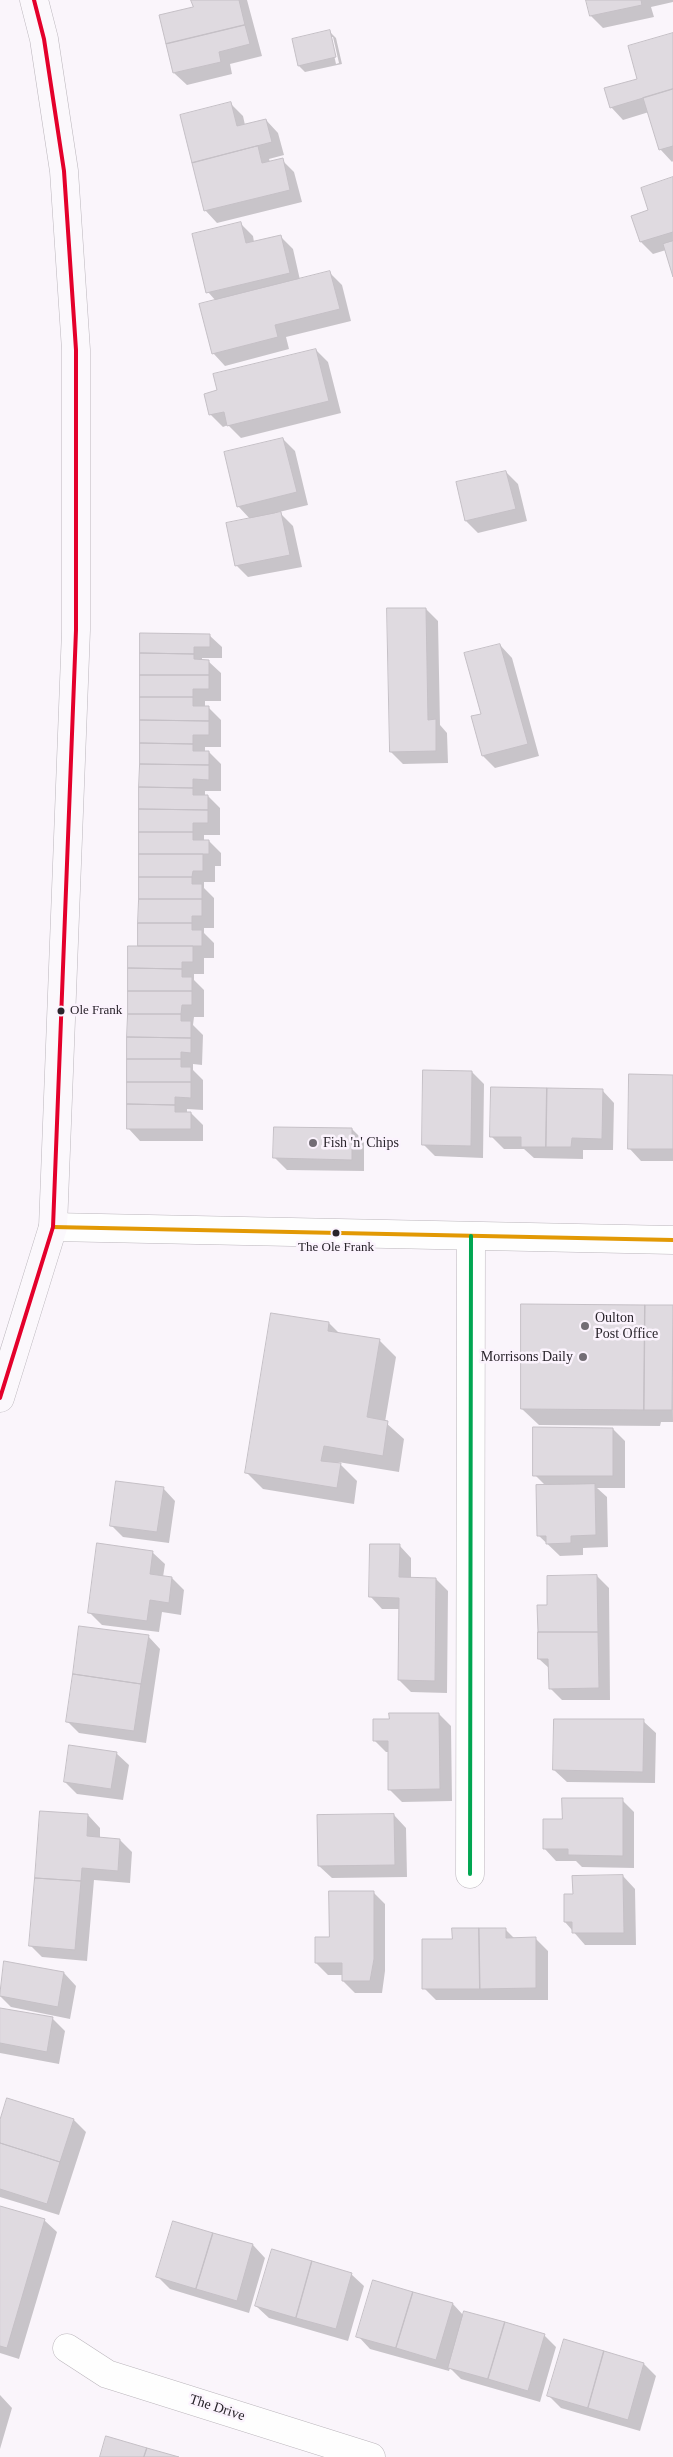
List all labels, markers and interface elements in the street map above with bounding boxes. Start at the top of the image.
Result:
place label: Ole Frank [70,1003,122,1019]
marker: Ole Frank [56,1006,66,1016]
place label: Fish 'n' Chips [323,1135,399,1151]
marker: Fish 'n' Chips [307,1137,319,1149]
marker: The Ole Frank [331,1228,341,1238]
place label: The Ole Frank [298,1240,374,1256]
place label: Oulton Post Office [595,1310,658,1342]
marker: Oulton Post Office [579,1320,591,1332]
place label: Morrisons Daily [481,1349,573,1365]
marker: Morrisons Daily [577,1351,589,1363]
street label: The Drive [187,2391,247,2425]

